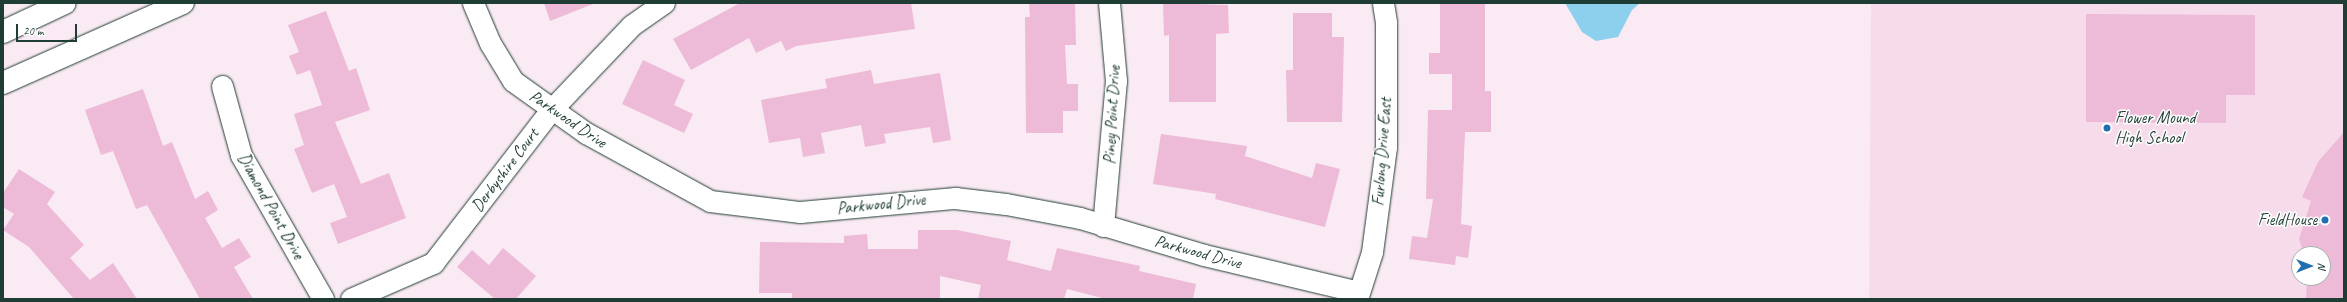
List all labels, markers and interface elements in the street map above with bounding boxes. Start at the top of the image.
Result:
scale bar [18,16,79,42]
text: 20 m [23,23,43,39]
street label: Piney Point Drive [1099,65,1125,165]
street label: Parkwood Drive [525,86,611,152]
street label: Furlong Drive East [1368,97,1396,207]
place label: Flower Mound High School [2115,108,2195,148]
marker: Flower Mound High School [2102,123,2112,133]
street label: Derbyshire Court [467,124,543,216]
street label: Diamond Point Drive [233,149,309,263]
street label: Parkwood Drive [836,189,926,219]
place label: FieldHouse [2258,210,2317,230]
marker: FieldHouse [2320,215,2330,225]
street label: Parkwood Drive [1152,231,1244,273]
north arrow [2291,246,2331,286]
text: N [2315,263,2329,269]

